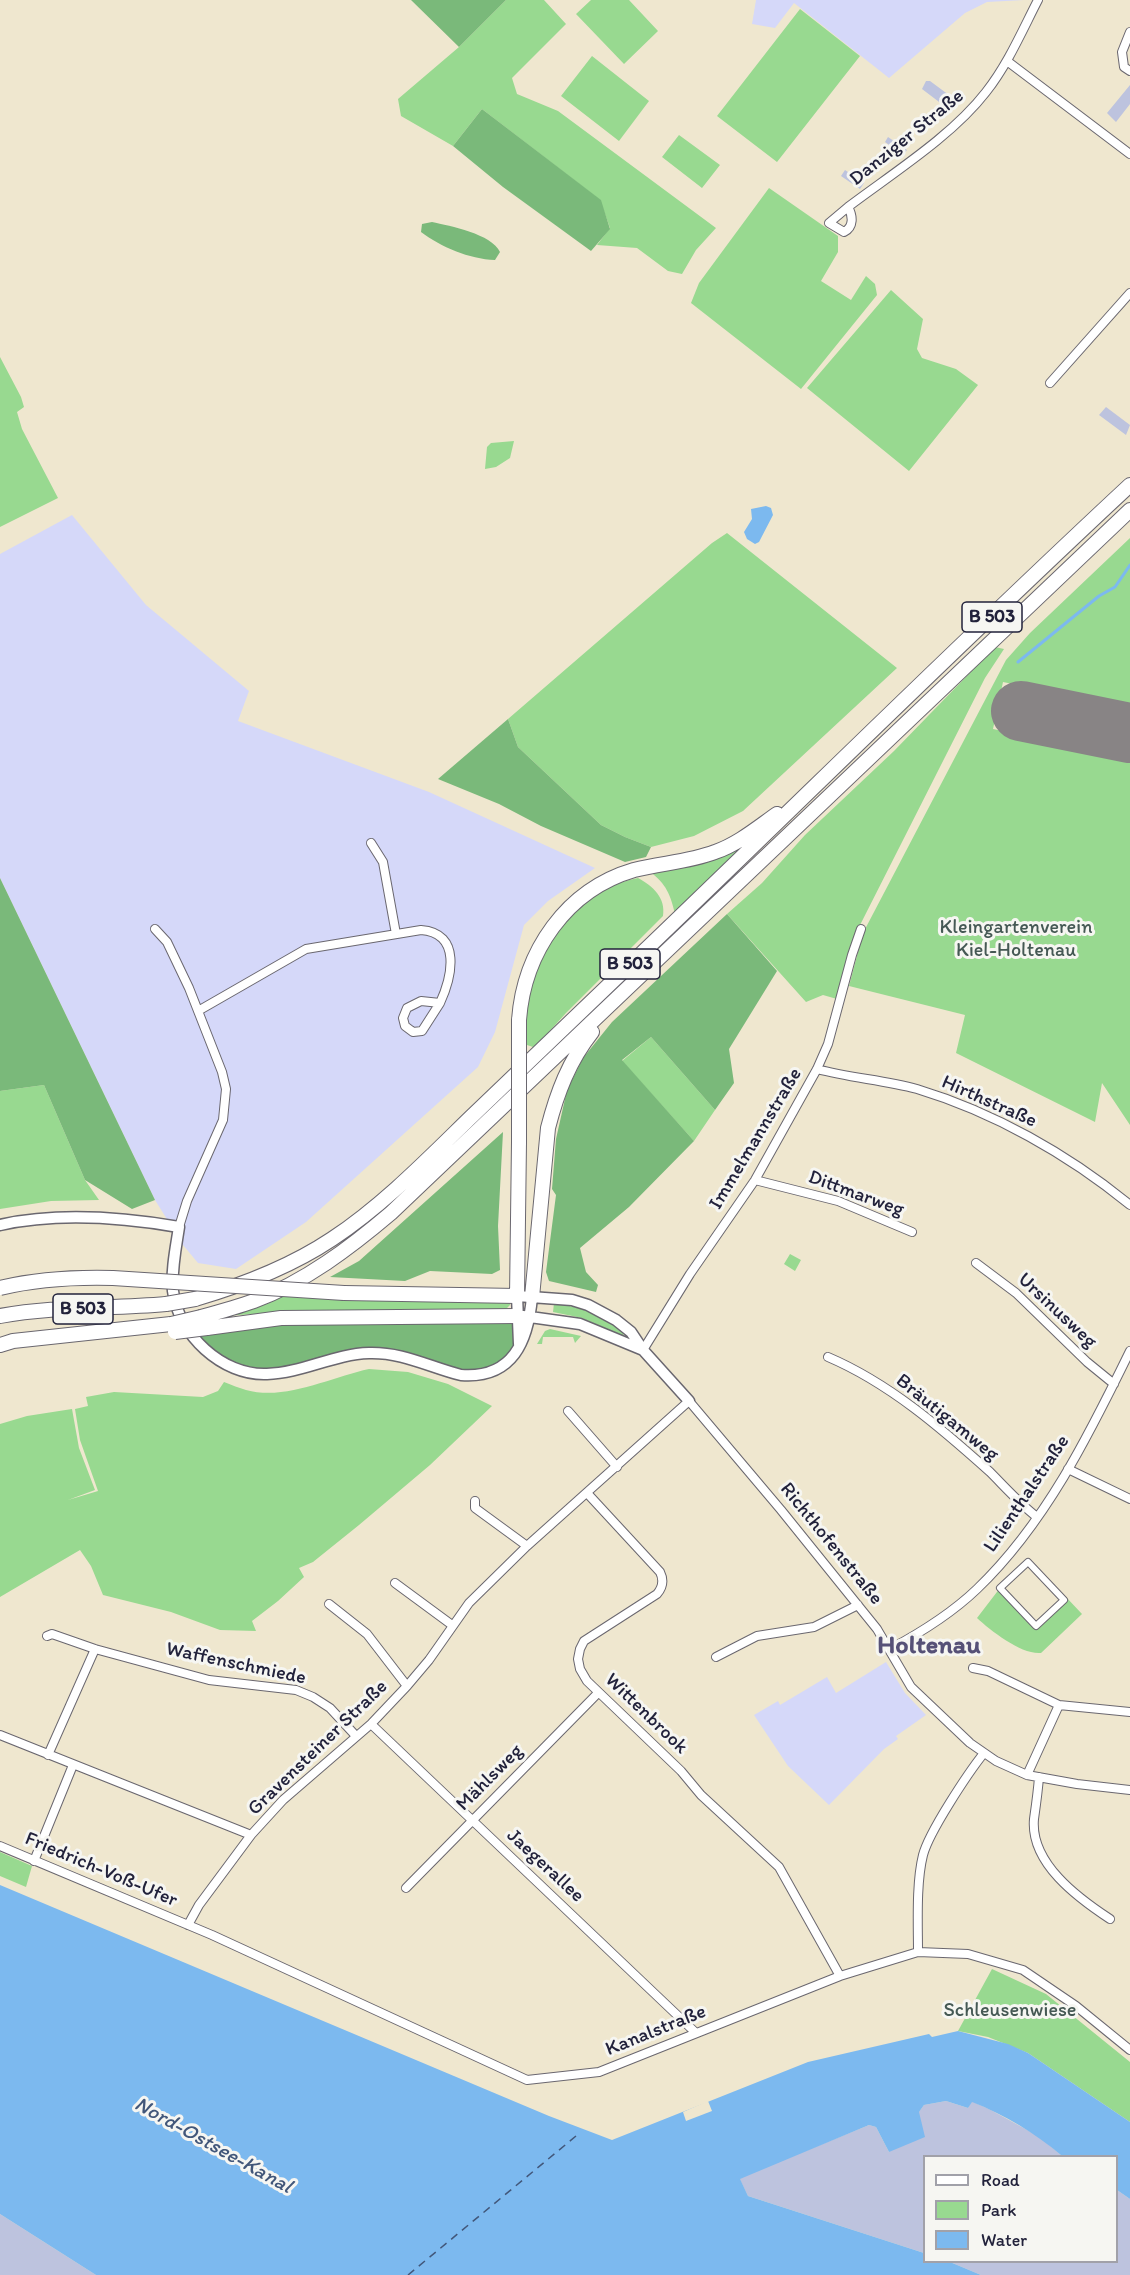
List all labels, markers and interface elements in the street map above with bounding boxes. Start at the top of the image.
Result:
street label: Danziger Straße [845,85,969,191]
road number: B 503 [962,602,1022,632]
park label: Kleingartenverein Kiel-Holtenau [939,916,1093,963]
road number: B 503 [600,949,660,979]
street label: Immelmannstraße [704,1064,808,1214]
street label: Hirthstraße [938,1070,1040,1134]
street label: Dittmarweg [805,1166,907,1222]
street label: Ursinusweg [1012,1268,1102,1354]
road number: B 503 [53,1294,113,1324]
street label: Bräutigamweg [891,1369,1003,1467]
street label: Lilienthalstraße [979,1431,1075,1557]
street label: Richthofenstraße [774,1478,888,1610]
district label: Holtenau [877,1630,981,1662]
street label: Waffenschmiede [164,1637,308,1691]
street label: Wittenbrook [599,1668,693,1760]
street label: Gravensteiner Straße [243,1675,393,1821]
street label: Mählsweg [452,1740,528,1816]
street label: Jaegerallee [501,1824,589,1908]
street label: Friedrich-Voß-Ufer [21,1827,181,1913]
park label: Schleusenwiese [944,1999,1076,2023]
street label: Kanalstraße [602,2000,710,2062]
water label: Nord-Ostsee-Kanal [130,2092,296,2200]
legend [923,2155,1118,2263]
text: Road [981,2169,1020,2191]
text: Park [981,2199,1016,2221]
text: Water [981,2229,1027,2251]

